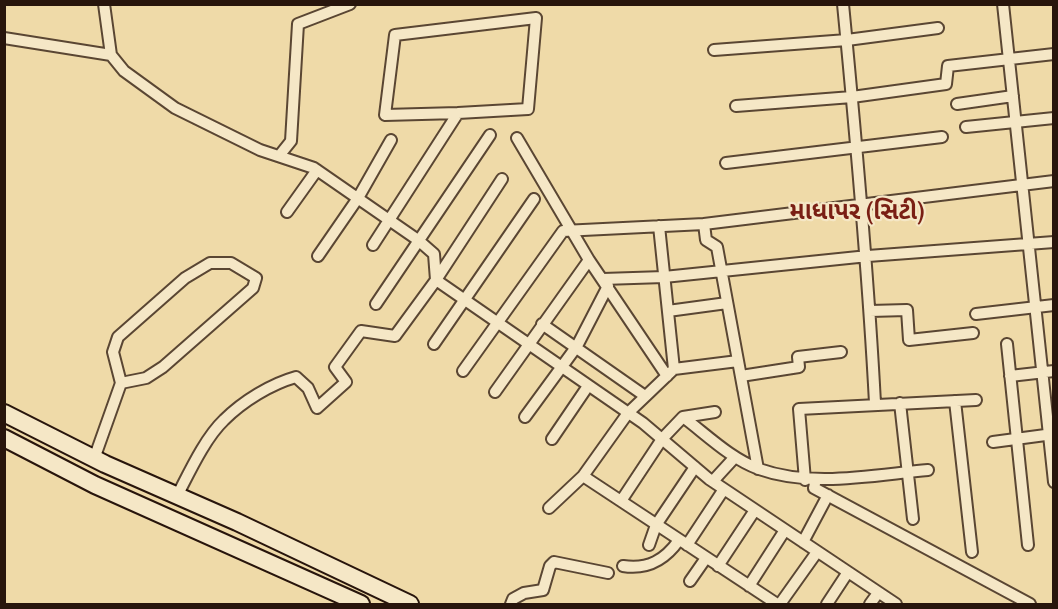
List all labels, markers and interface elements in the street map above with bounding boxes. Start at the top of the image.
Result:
district label: માધાપર (સિટી) [790,198,924,226]

